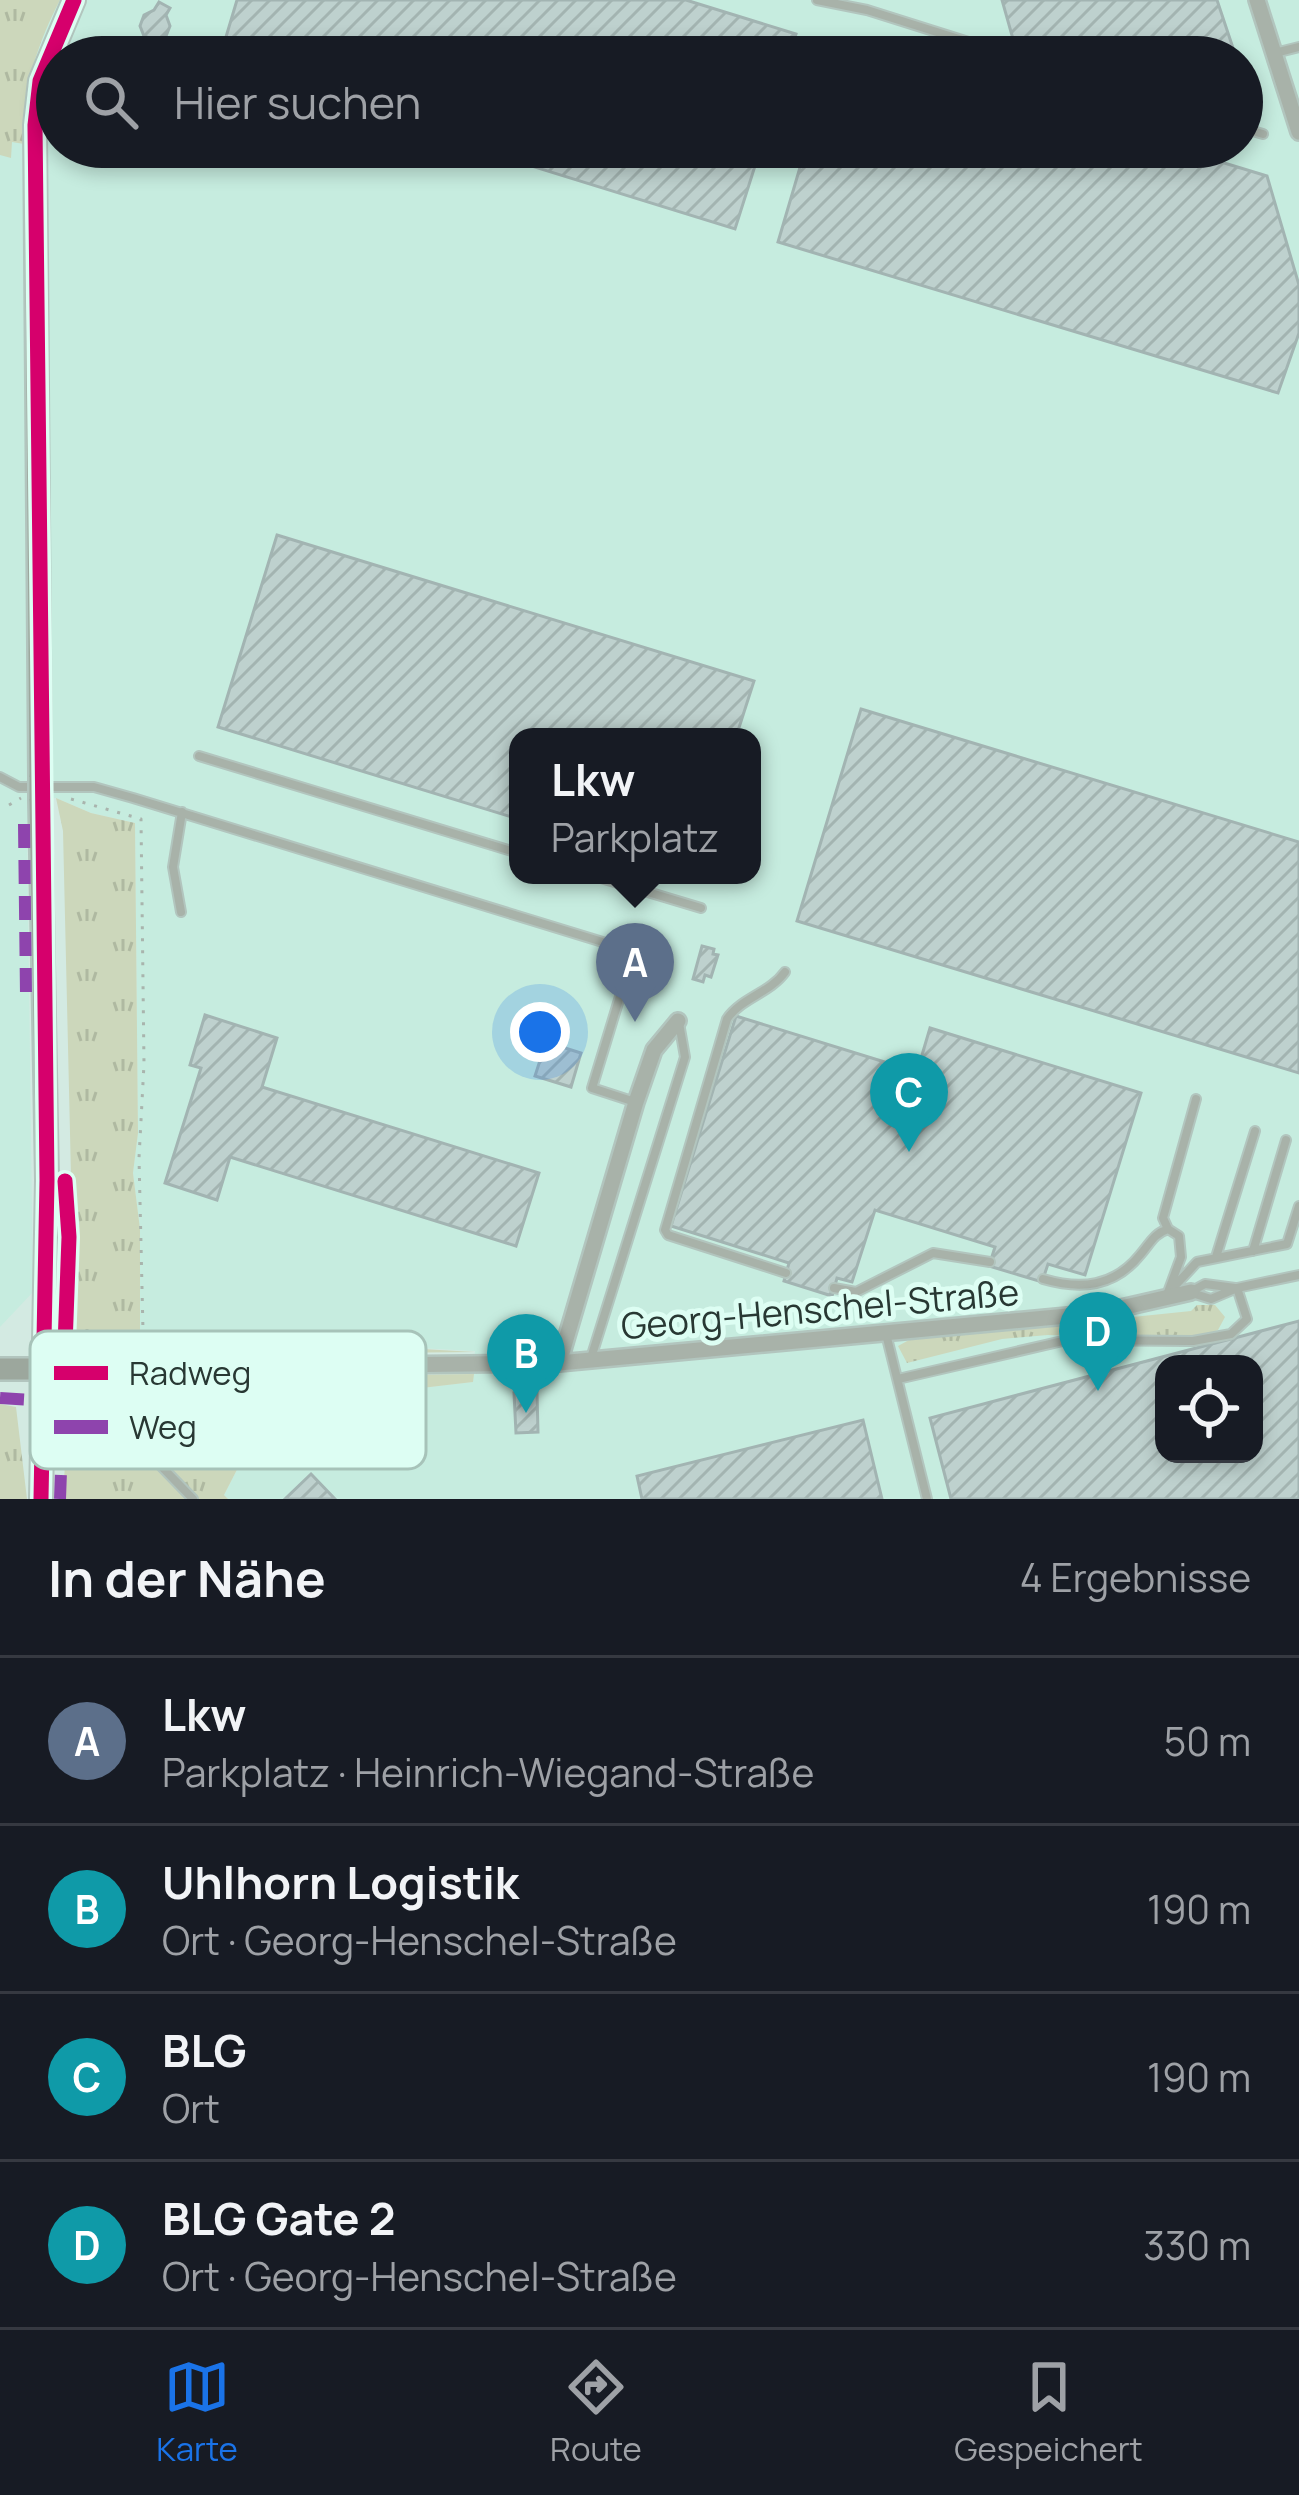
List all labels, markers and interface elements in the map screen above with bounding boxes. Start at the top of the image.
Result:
search box [36,36,1263,168]
icon: search [78,69,144,135]
text: Hier suchen [174,71,421,133]
popup [509,728,761,884]
text: Lkw [551,748,635,810]
text: Parkplatz [551,810,719,864]
pin: A [596,923,674,1022]
your location [510,1002,570,1062]
pin: C [870,1053,948,1152]
street label: Georg-Henschel-Straße [619,1267,1021,1350]
pin: D [1059,1292,1137,1391]
pin: B [487,1314,565,1413]
legend [30,1331,426,1469]
text: Radweg [129,1350,251,1395]
map controls [1155,1355,1263,1463]
button: locate [1155,1355,1263,1463]
text: Weg [129,1404,197,1449]
text: In der Nähe [48,1543,326,1612]
text: 4 Ergebnisse [1020,1550,1251,1604]
text: Lkw [162,1683,246,1745]
text: A [74,1714,100,1768]
text: 50 m [1164,1714,1251,1768]
text: Parkplatz · Heinrich-Wiegand-Straße [162,1745,814,1799]
text: Uhlhorn Logistik [162,1851,519,1913]
text: B [75,1882,99,1936]
text: 190 m [1147,1882,1251,1936]
text: Ort · Georg-Henschel-Straße [162,1913,677,1967]
text: BLG [162,2019,246,2081]
text: C [73,2050,101,2104]
text: 190 m [1147,2050,1251,2104]
text: Ort [162,2081,220,2135]
text: BLG Gate 2 [162,2187,395,2249]
text: D [73,2218,101,2272]
text: 330 m [1143,2218,1251,2272]
text: Ort · Georg-Henschel-Straße [162,2249,677,2303]
tab: Karte [156,2354,238,2471]
tab: Route [550,2354,642,2471]
tab: Gespeichert [954,2354,1143,2471]

